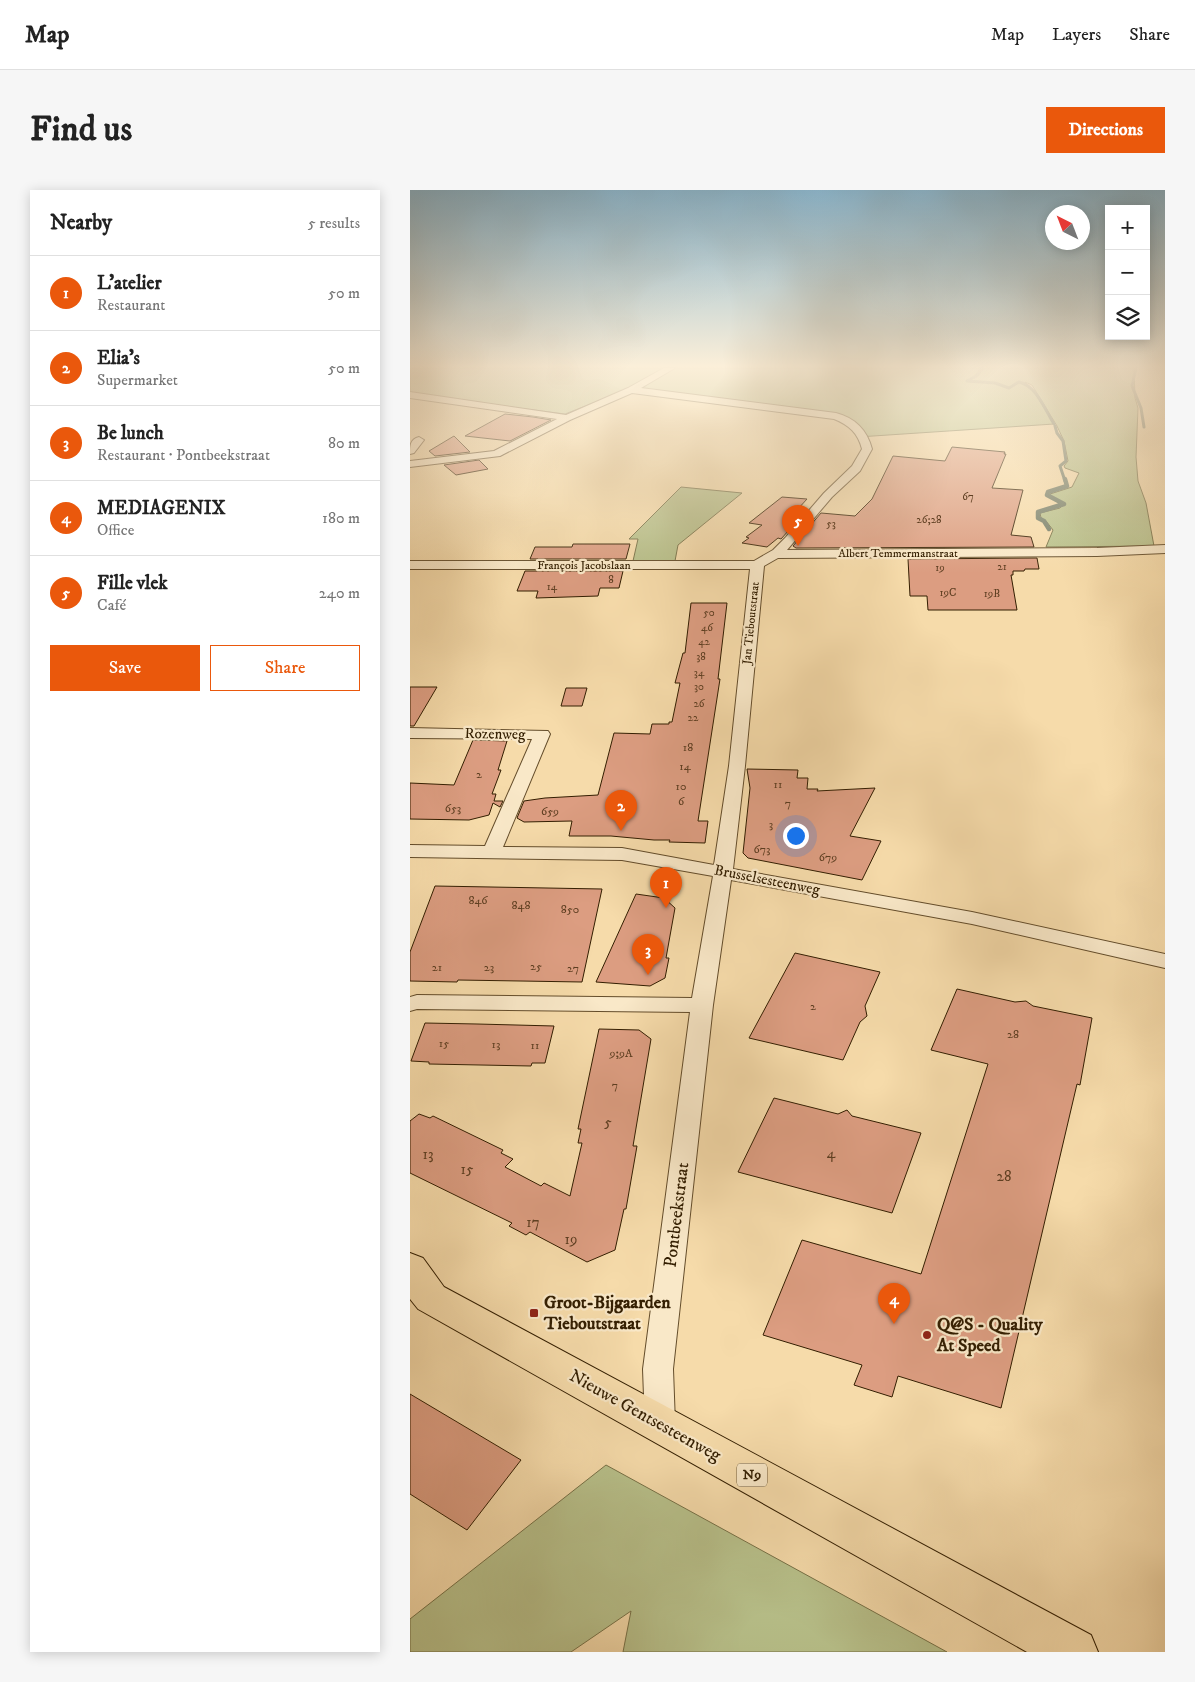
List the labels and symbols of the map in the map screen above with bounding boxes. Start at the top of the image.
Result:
north arrow [1045,205,1090,250]
house number: 67 [962,490,974,504]
pin: 5 [782,505,814,546]
house number: 26;28 [916,513,942,527]
house number: 53 [826,517,836,531]
street label: Albert Temmermanstraat [838,546,958,561]
street label: François Jacobslaan [537,558,632,573]
house number: 21 [997,560,1007,574]
house number: 19 [935,561,945,575]
house number: 8 [608,573,614,587]
house number: 14 [547,580,558,594]
street label: Jan Tieboutstraat [739,581,763,666]
house number: 19C [940,586,956,600]
house number: 19B [984,587,1000,601]
house number: 50 [703,606,715,620]
house number: 46 [701,621,714,635]
house number: 42 [698,635,710,649]
house number: 38 [696,650,706,664]
house number: 34 [694,666,705,680]
house number: 30 [694,680,704,694]
house number: 26 [693,697,706,711]
house number: 22 [688,711,699,725]
street label: Rozenweg [464,724,526,744]
house number: 18 [683,740,693,755]
house number: 14 [679,759,692,774]
house number: 2 [476,767,482,782]
house number: 11 [774,777,782,792]
house number: 10 [676,779,686,794]
pin: 2 [605,790,637,831]
house number: 6 [678,794,685,809]
house number: 7 [785,796,791,811]
house number: 653 [445,801,461,816]
house number: 659 [541,804,559,819]
house number: 3 [769,817,773,832]
your location [783,823,809,849]
house number: 673 [753,842,771,857]
house number: 679 [819,850,837,865]
street label: Brusselsesteenweg [713,860,822,900]
pin: 1 [650,867,682,908]
house number: 846 [468,893,488,908]
house number: 848 [512,898,530,913]
house number: 850 [561,902,579,917]
pin: 3 [632,934,664,975]
house number: 25 [530,959,542,974]
house number: 21 [432,960,442,975]
house number: 23 [484,960,494,975]
house number: 27 [567,961,579,976]
house number: 2 [810,999,816,1014]
house number: 28 [1007,1027,1019,1042]
house number: 15 [439,1036,449,1051]
house number: 13 [492,1037,500,1052]
house number: 11 [531,1038,539,1053]
house number: 9;9A [608,1046,633,1061]
house number: 7 [612,1078,618,1093]
house number: 5 [604,1113,612,1132]
house number: 4 [827,1144,836,1163]
house number: 13 [422,1145,434,1164]
house number: 15 [461,1160,474,1179]
street label: Pontbeekstraat [660,1161,694,1269]
house number: 28 [997,1167,1011,1186]
house number: 17 [526,1213,540,1232]
house number: 19 [565,1230,577,1249]
pin: 4 [878,1283,910,1324]
place label: Groot-Bijgaarden Tieboutstraat [543,1292,671,1335]
marker: Groot-Bijgaarden Tieboutstraat [528,1307,540,1319]
place label: Q@S - Quality At Speed [936,1314,1043,1357]
marker: Q@S - Quality At Speed [921,1329,933,1341]
street label: Nieuwe Gentsesteenweg [565,1365,725,1467]
road number: N9 [737,1464,767,1486]

